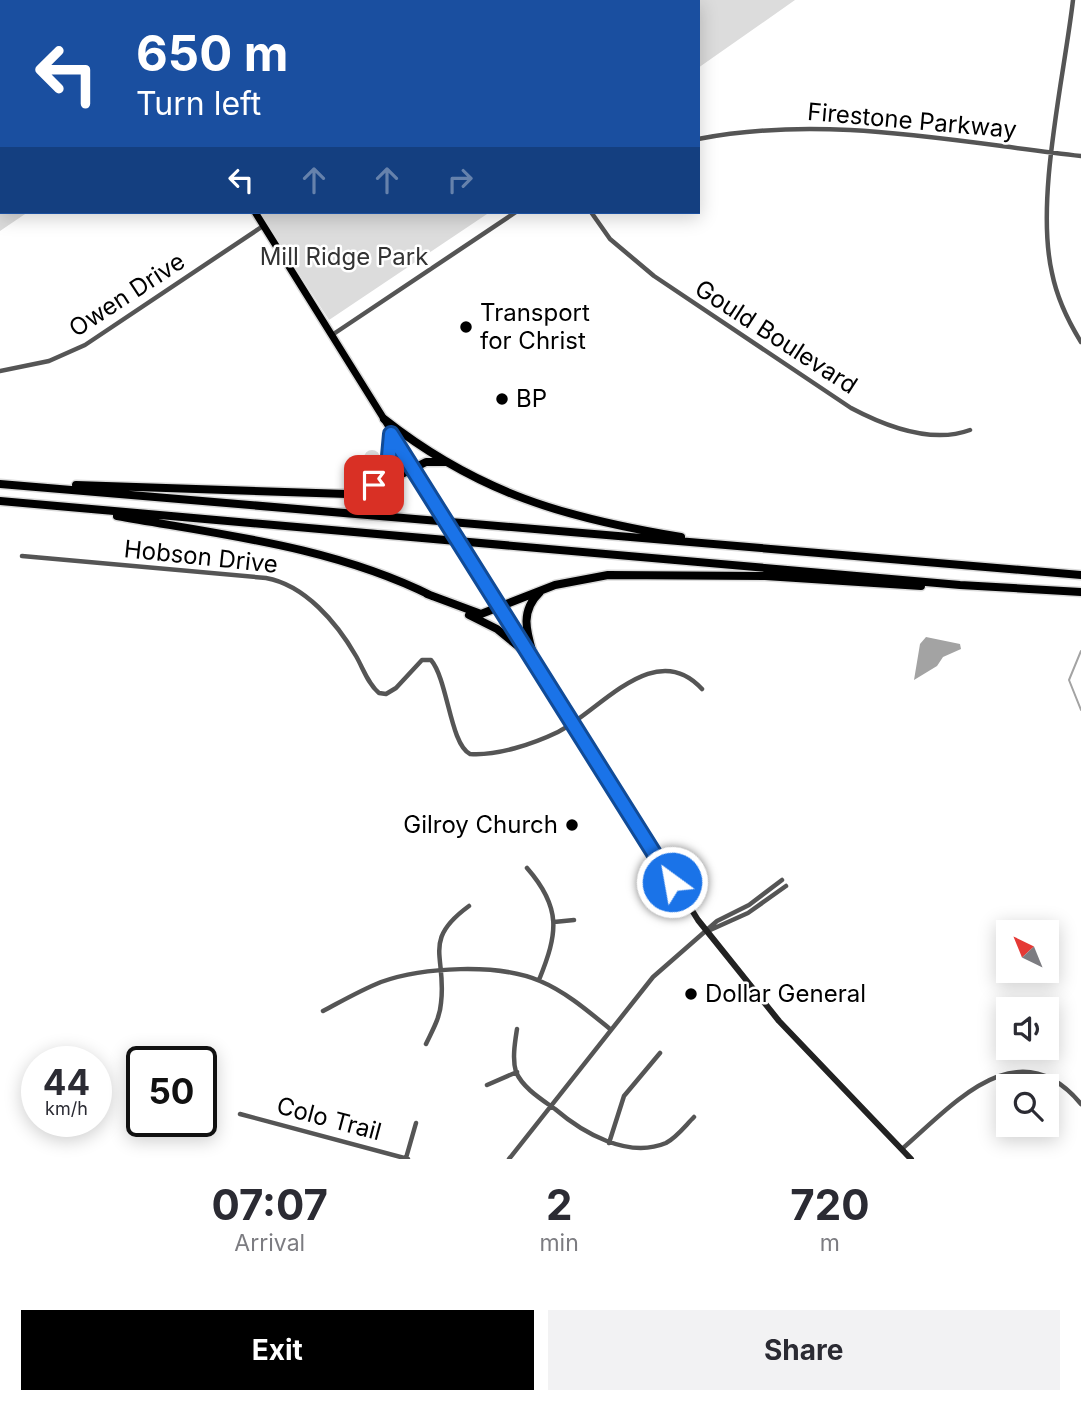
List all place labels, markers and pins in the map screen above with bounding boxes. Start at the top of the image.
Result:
place label: Transport for Christ [480,298,590,355]
marker: Transport for Christ [458,319,474,335]
place label: BP [516,384,547,413]
marker: BP [494,391,510,407]
pin [344,455,404,515]
place label: Gilroy Church [403,810,558,839]
marker: Gilroy Church [564,817,580,833]
place label: Dollar General [705,979,866,1008]
marker: Dollar General [683,986,699,1002]

